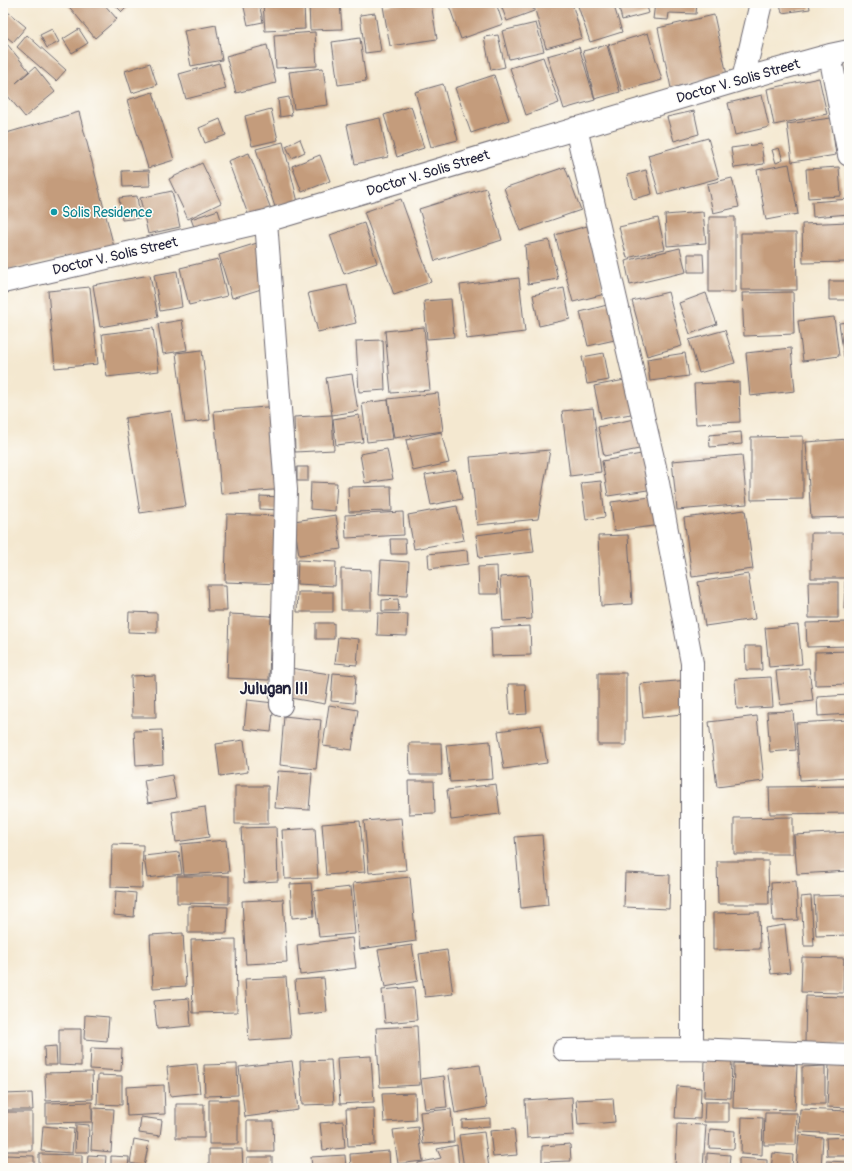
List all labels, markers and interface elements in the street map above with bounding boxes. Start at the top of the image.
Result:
street label: Doctor V. Solis Street [674,55,802,107]
street label: Doctor V. Solis Street [365,146,492,200]
place label: Solis Residence [62,204,152,221]
marker: Solis Residence [49,207,59,217]
street label: Doctor V. Solis Street [51,233,179,279]
district label: Julugan III [240,679,308,699]

